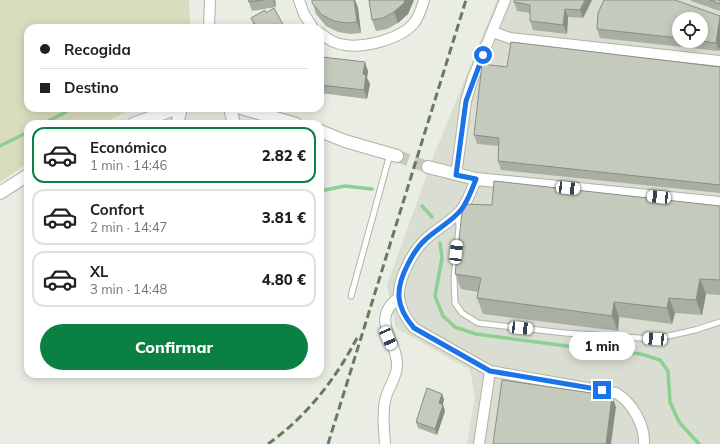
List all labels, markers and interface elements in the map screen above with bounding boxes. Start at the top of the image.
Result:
map controls [672,12,708,48]
button: locate [672,12,708,48]
text: Recogida [64,40,131,59]
route start [474,46,492,64]
text: Destino [64,78,119,97]
icon: car [42,137,78,173]
text: Económico [90,138,167,157]
text: 2.82 € [262,146,306,165]
text: 1 min · 14:46 [90,157,167,173]
car [555,181,581,195]
car [646,190,672,204]
icon: car [42,199,78,235]
text: Confort [90,200,144,219]
text: 3.81 € [262,208,306,227]
text: 2 min · 14:47 [90,219,167,235]
car [449,239,463,265]
icon: car [42,261,78,297]
text: XL [90,262,108,281]
text: 4.80 € [262,270,306,289]
text: 3 min · 14:48 [90,281,167,297]
car [508,321,534,335]
button: Confirmar [40,324,308,370]
car [378,325,398,351]
callout: 1 min [569,332,635,360]
car [643,332,667,346]
text: 1 min [585,338,619,354]
route end [593,381,611,399]

